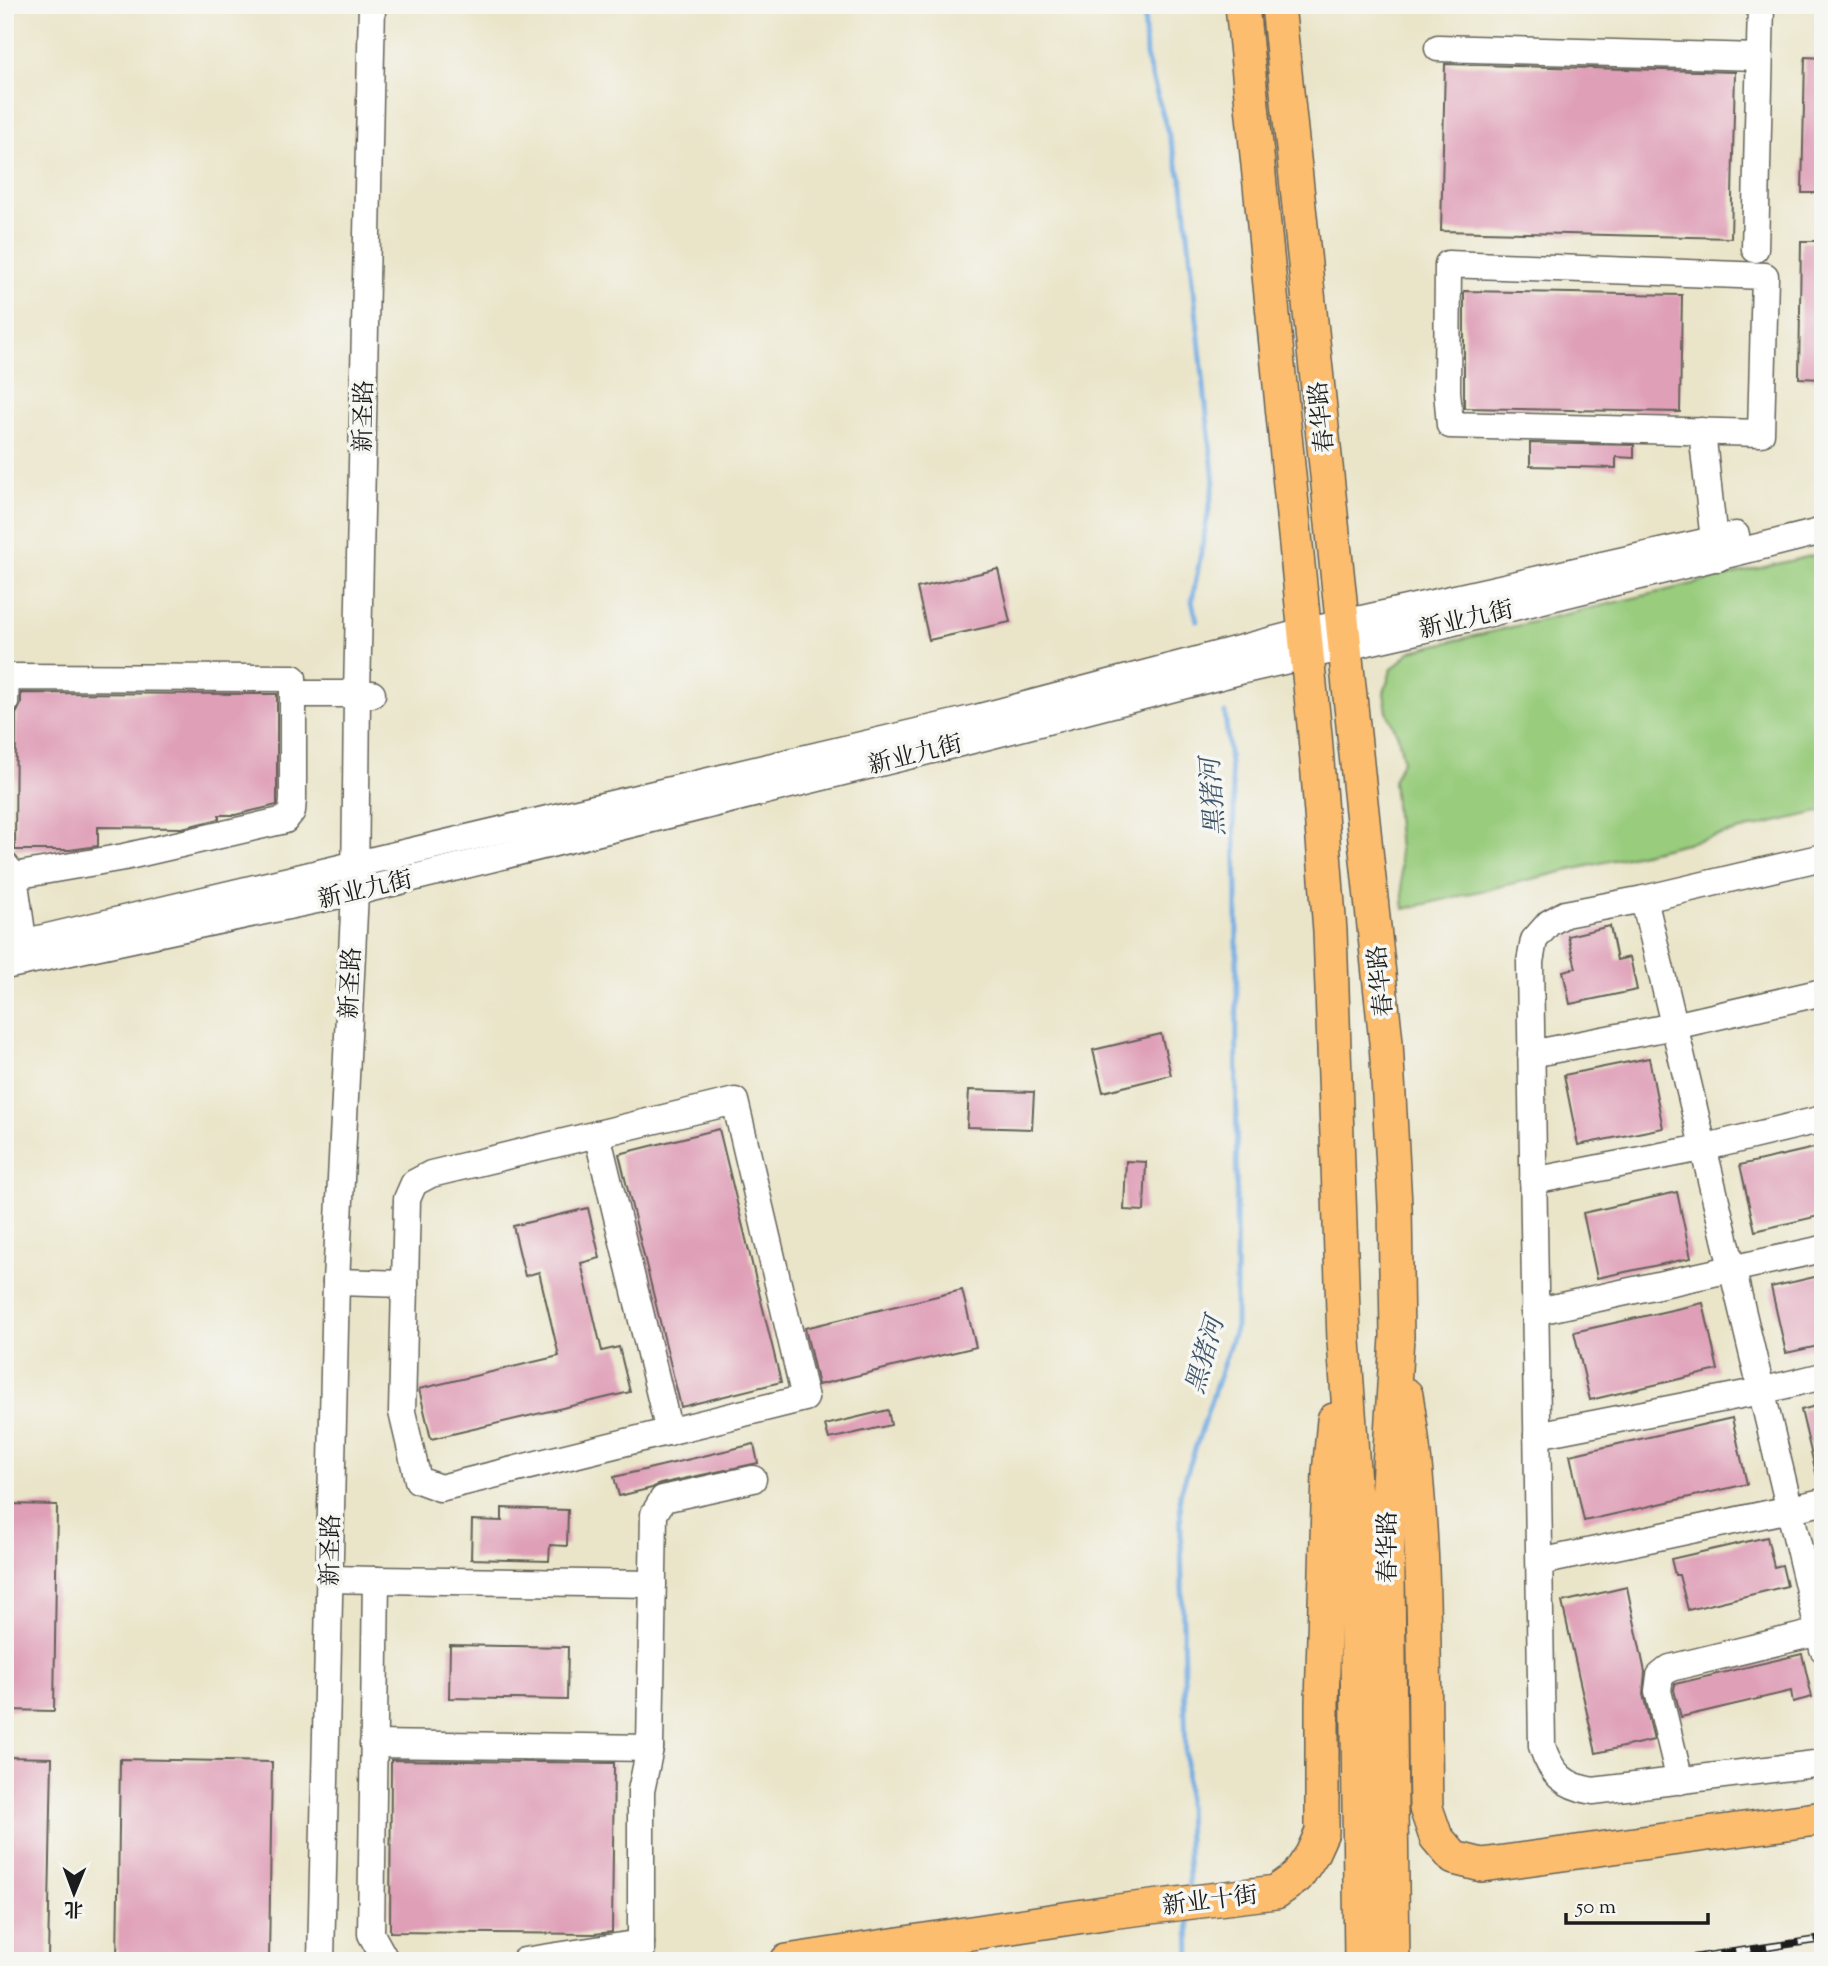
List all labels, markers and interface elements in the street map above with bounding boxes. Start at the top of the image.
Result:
street label: 春华路 [1302,379,1344,454]
street label: 新圣路 [347,380,383,452]
street label: 新业九街 [1416,594,1517,648]
street label: 新业九街 [865,728,966,784]
water label: 黑猪河 [1193,753,1236,837]
street label: 新业九街 [315,864,416,918]
street label: 春华路 [1361,943,1403,1018]
street label: 新圣路 [333,946,371,1020]
water label: 黑猪河 [1178,1309,1236,1398]
street label: 春华路 [1372,1511,1406,1583]
street label: 新圣路 [314,1514,350,1586]
north arrow [38,1857,108,1927]
street label: 新业十街 [1161,1879,1260,1925]
scale bar [1566,1882,1707,1926]
text: 50 m [1575,1893,1616,1923]
text: 北 [64,1894,83,1921]

